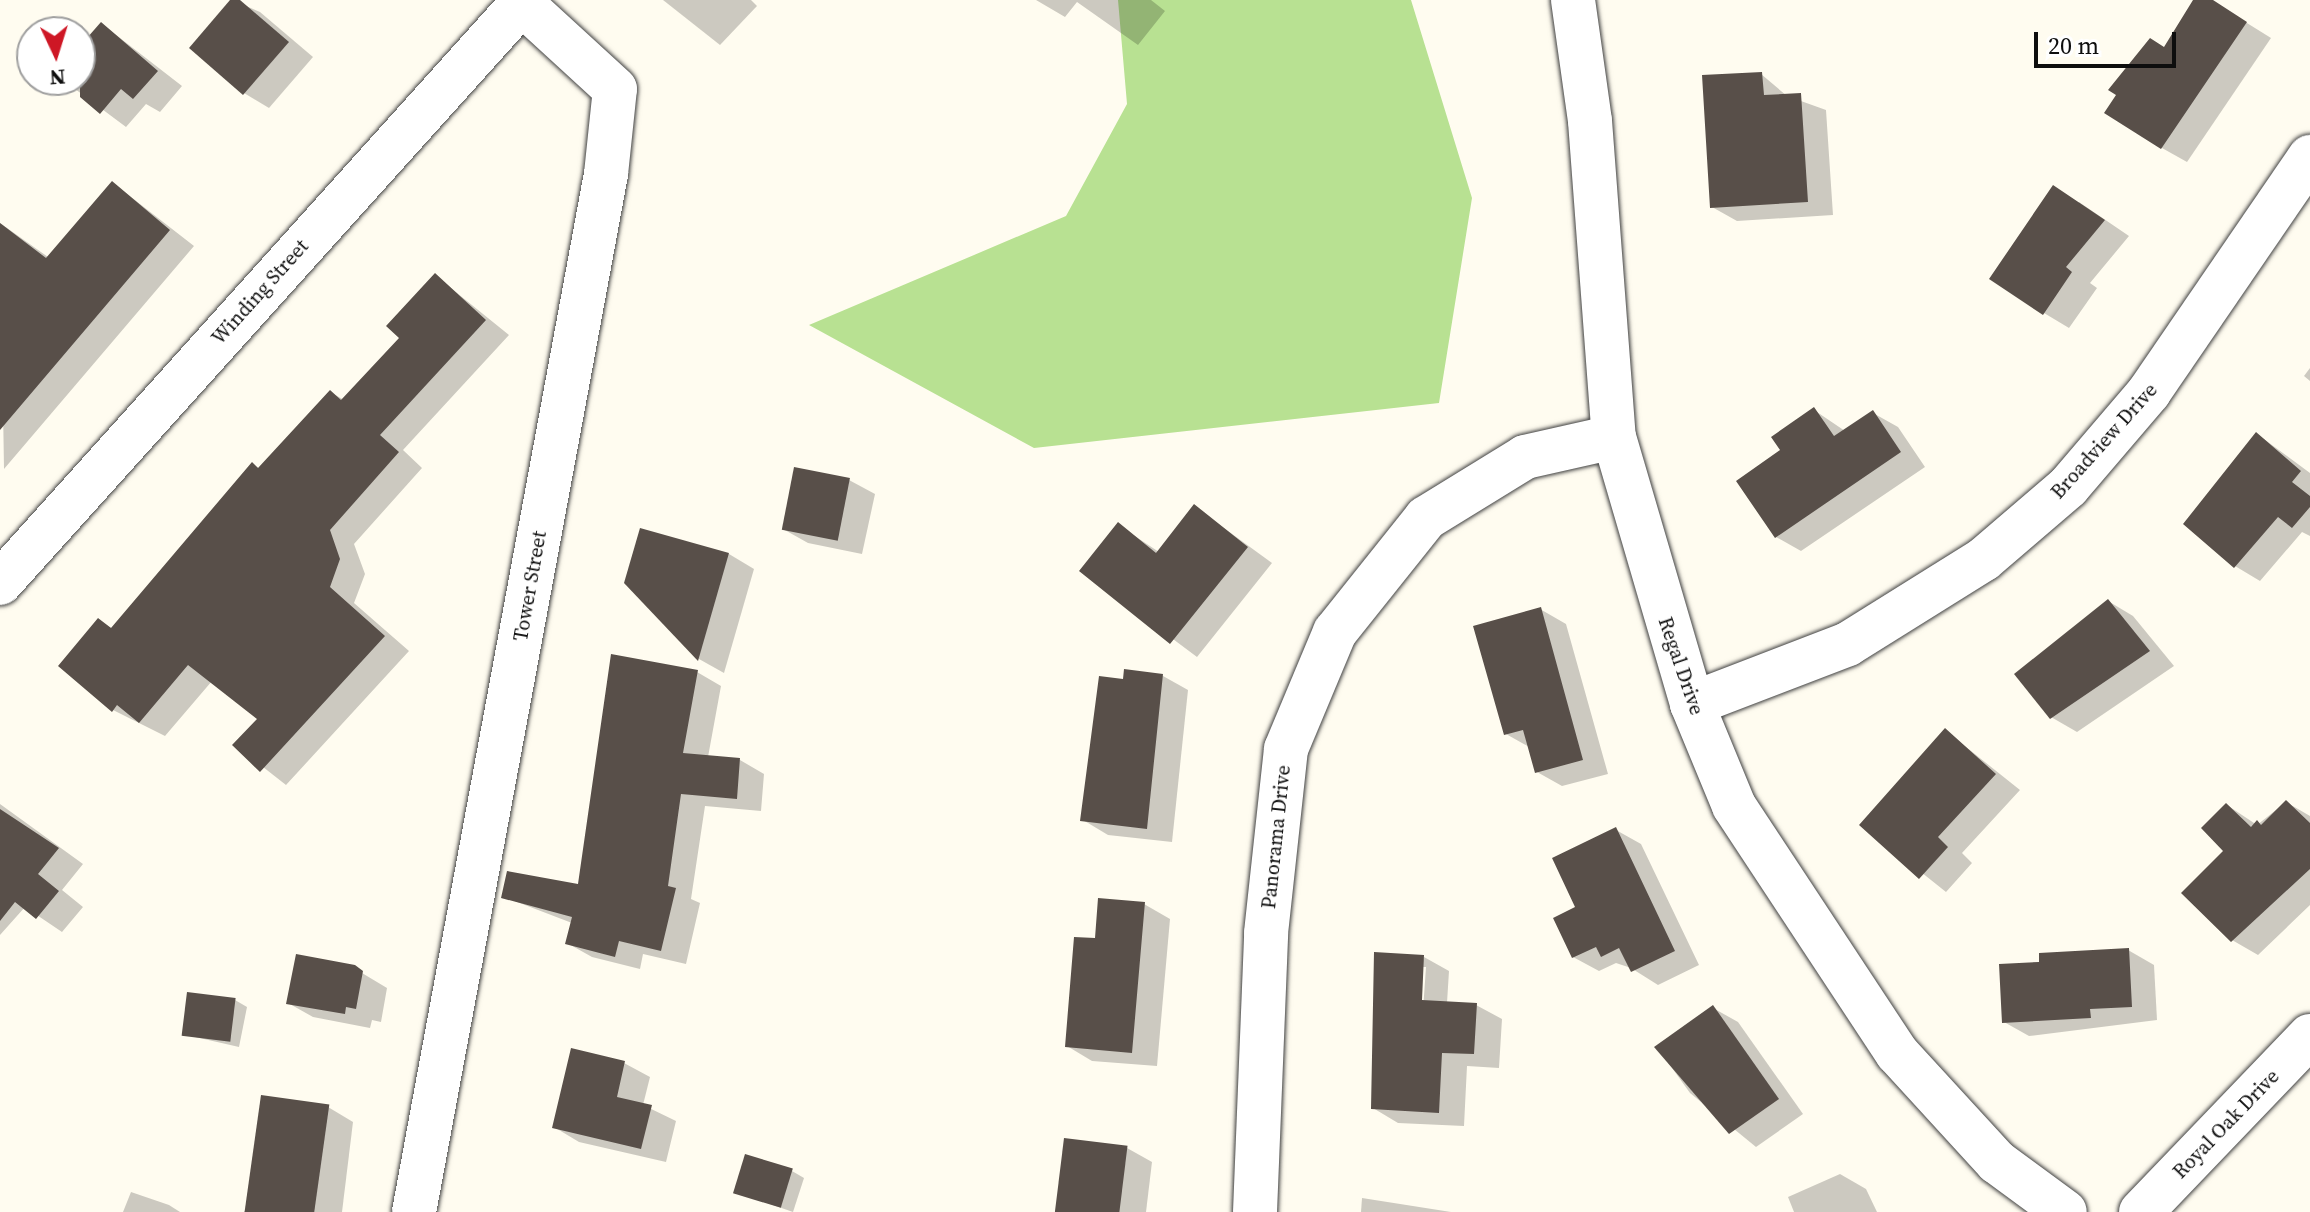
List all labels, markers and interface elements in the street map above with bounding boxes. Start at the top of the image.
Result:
north arrow [16,16,96,96]
scale bar [2038,16,2180,66]
text: 20 m [2048,29,2099,62]
text: N [48,62,67,93]
street label: Winding Street [207,235,313,349]
street label: Broadview Drive [2046,378,2162,504]
street label: Tower Street [508,529,552,643]
street label: Regal Drive [1653,614,1709,718]
street label: Panorama Drive [1257,764,1295,910]
street label: Royal Oak Drive [2168,1064,2284,1184]

